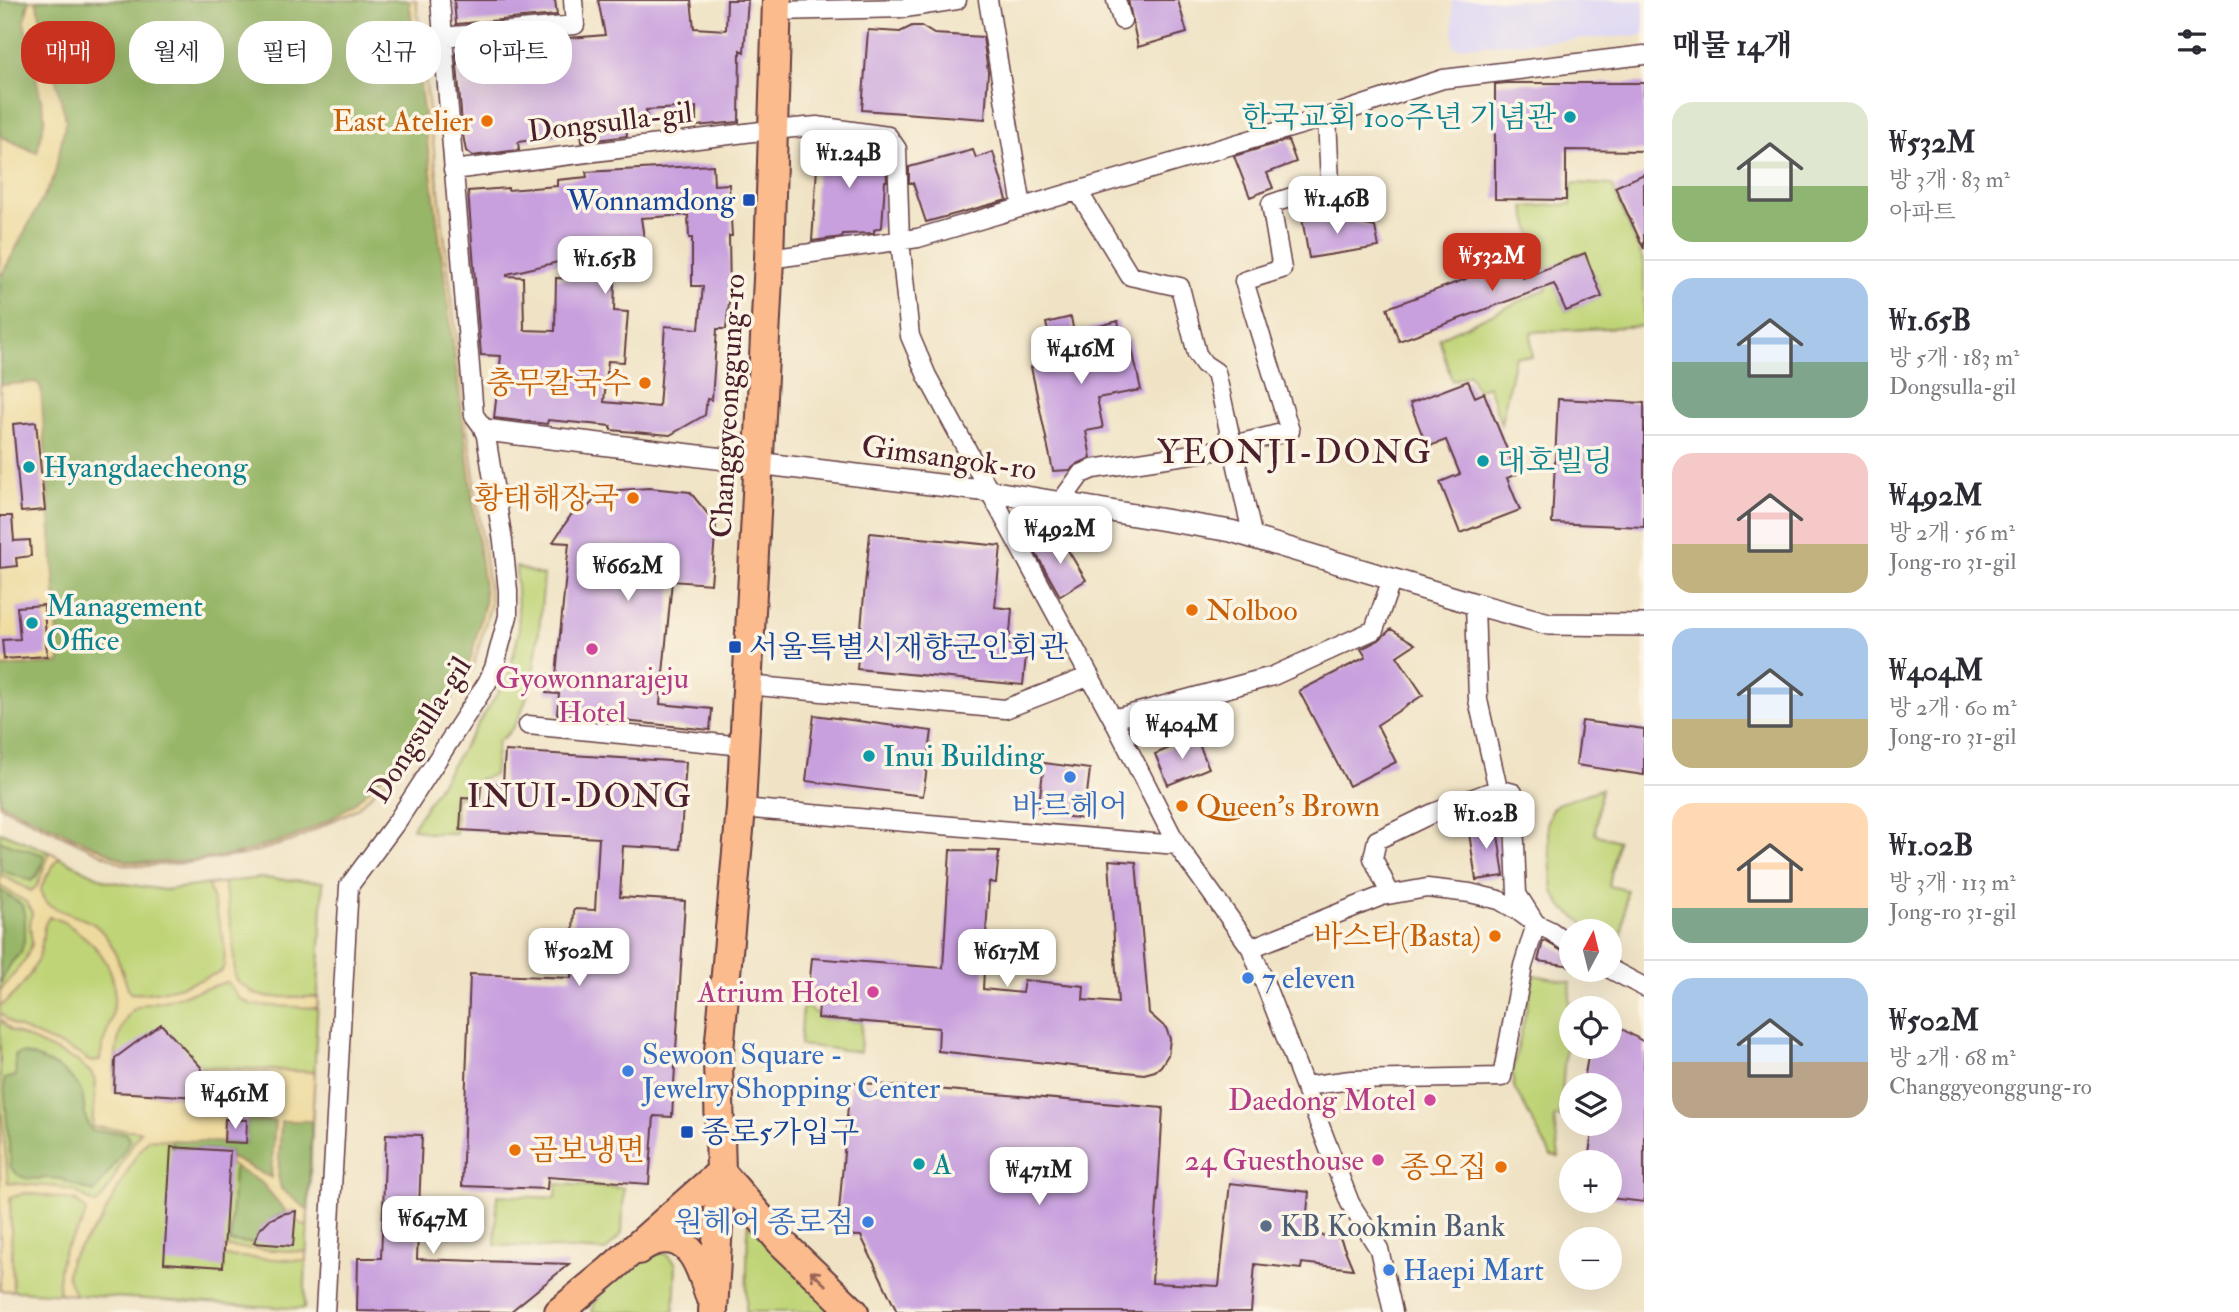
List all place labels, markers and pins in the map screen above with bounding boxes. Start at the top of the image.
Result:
place label: 한국교회 100주년 기념관 [1241,99,1557,136]
place label: East Atelier [332,103,473,140]
marker: 한국교회 100주년 기념관 [1562,109,1578,125]
marker: East Atelier [479,113,495,129]
pin: ₩1.24B [792,130,906,190]
pin: ₩1.46B [1280,176,1394,236]
place label: Wonnamdong [566,182,736,219]
marker: Wonnamdong [741,192,757,208]
pin: ₩532M [1443,233,1541,293]
pin: ₩1.65B [548,236,662,296]
pin: ₩416M [1032,326,1130,386]
place label: 충무칼국수 [486,365,631,402]
marker: 충무칼국수 [637,375,653,391]
place label: 대호빌딩 [1497,443,1613,480]
place label: Hyangdaecheong [43,449,249,486]
marker: 대호빌딩 [1475,453,1491,469]
marker: Hyangdaecheong [21,459,37,475]
place label: 황태해장국 [474,480,619,517]
marker: 황태해장국 [625,490,641,506]
pin: ₩492M [1011,506,1109,566]
pin: ₩662M [579,544,677,603]
place label: Management Office [46,588,203,659]
place label: Nolboo [1206,592,1298,629]
marker: Nolboo [1184,602,1200,618]
marker: Management Office [24,615,40,631]
place label: 서울특별시재향군인회관 [749,629,1069,666]
marker: 서울특별시재향군인회관 [727,639,743,655]
marker: Gyowonnarajeju Hotel [584,641,600,657]
place label: Gyowonnarajeju Hotel [495,660,689,731]
pin: ₩404M [1133,702,1231,761]
place label: Inui Building [883,738,1045,775]
marker: Inui Building [861,748,877,764]
marker: 바르헤어 [1062,769,1078,785]
place label: 바르헤어 [1012,788,1128,825]
place label: Queen's Brown [1196,788,1380,825]
pin: ₩1.02B [1429,792,1543,851]
marker: Queen's Brown [1174,798,1190,814]
place label: 바스타(Basta) [1313,918,1481,955]
pin: ₩502M [530,928,628,988]
marker: 바스타(Basta) [1487,928,1503,944]
pin: ₩617M [958,930,1056,989]
place label: 7 eleven [1262,960,1355,997]
marker: 7 eleven [1240,970,1256,986]
place label: Atrium Hotel [696,974,859,1011]
marker: Atrium Hotel [865,984,881,1000]
place label: Sewoon Square - Jewelry Shopping Center [641,1036,940,1107]
marker: Sewoon Square - Jewelry Shopping Center [620,1063,636,1079]
pin: ₩461M [186,1072,284,1131]
place label: Daedong Motel [1228,1082,1416,1119]
marker: Daedong Motel [1422,1092,1438,1108]
place label: 종로5가입구 [701,1114,859,1151]
marker: 종로5가입구 [679,1124,695,1140]
place label: 곰보냉면 [529,1132,645,1169]
marker: 곰보냉면 [507,1142,523,1158]
place label: 24 Guesthouse [1184,1142,1364,1179]
place label: A [932,1146,952,1183]
pin: ₩471M [990,1148,1088,1207]
place label: 종오집 [1400,1149,1487,1186]
marker: 24 Guesthouse [1370,1152,1386,1168]
marker: A [911,1156,927,1172]
marker: 종오집 [1493,1159,1509,1175]
pin: ₩647M [384,1196,482,1256]
place label: 원헤어 종로점 [674,1204,854,1241]
place label: KB Kookmin Bank [1280,1208,1505,1245]
marker: 원헤어 종로점 [860,1214,876,1230]
marker: KB Kookmin Bank [1258,1218,1274,1234]
place label: Haepi Mart [1403,1252,1544,1289]
marker: Haepi Mart [1381,1262,1397,1278]

